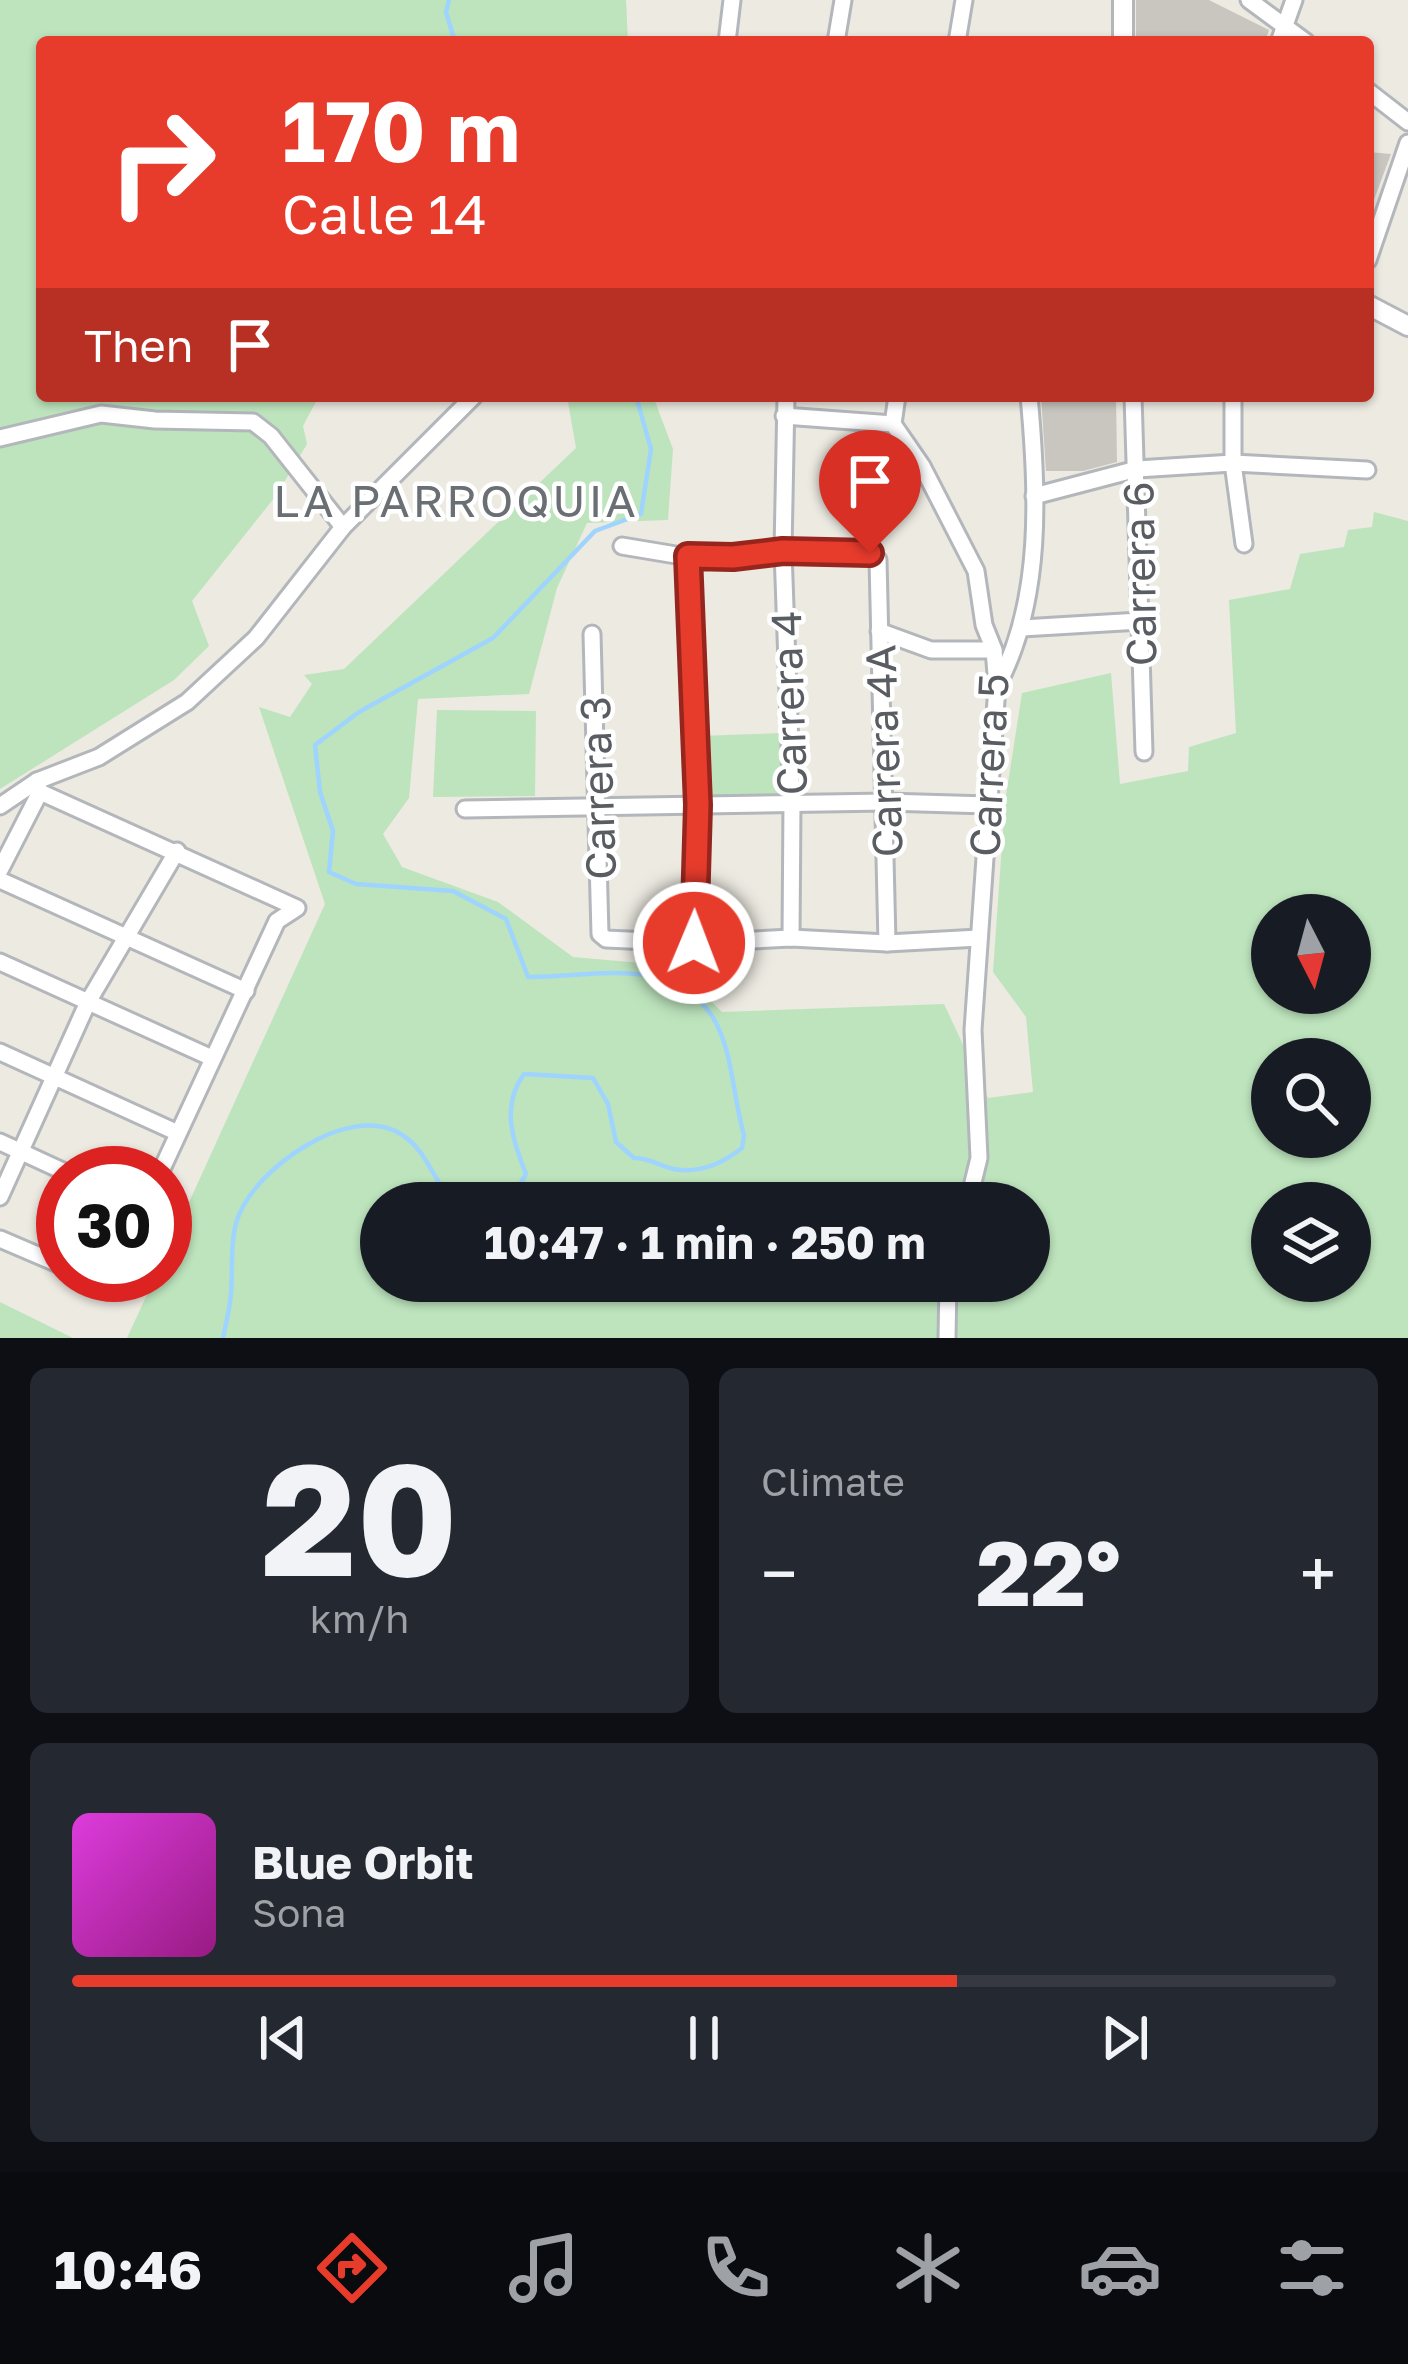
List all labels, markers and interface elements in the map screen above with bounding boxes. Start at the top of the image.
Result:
text: 170 m [282,80,520,180]
icon: right [84,84,240,240]
text: Calle 14 [282,181,487,246]
icon: arrive [217,312,283,378]
text: Then [84,318,193,372]
pin [819,430,921,553]
icon: arrive [837,448,903,514]
district label: LA PARROQUIA [273,473,639,527]
street label: Carrera 6 [1112,481,1166,667]
street label: Carrera 4 [760,610,816,796]
street label: Carrera 4A [854,644,912,858]
street label: Carrera 5 [958,672,1018,858]
street label: Carrera 3 [569,695,625,881]
position arrow [631,880,757,1006]
north arrow [1251,894,1371,1014]
map controls [1251,894,1371,1302]
button: search [1251,1038,1371,1158]
speed limit sign: 30 [36,1146,192,1302]
button: layers [1251,1182,1371,1302]
text: 10:47 · 1 min · 250 m [484,1215,926,1269]
text: 20 [261,1423,458,1610]
text: Climate [761,1458,905,1505]
text: 22° [976,1518,1121,1626]
text: − [761,1533,797,1613]
text: + [1300,1533,1336,1613]
text: km/h [310,1595,409,1642]
text: Blue Orbit [252,1835,474,1889]
text: Sona [252,1889,346,1936]
icon: previous [250,2005,316,2071]
icon: pause [671,2005,737,2071]
icon: next [1092,2005,1158,2071]
icon: directions [310,2226,394,2310]
icon: music [502,2226,586,2310]
icon: phone [694,2226,778,2310]
icon: climate [886,2226,970,2310]
icon: car [1078,2226,1162,2310]
icon: filters [1270,2226,1354,2310]
text: 10:46 [54,2236,202,2301]

